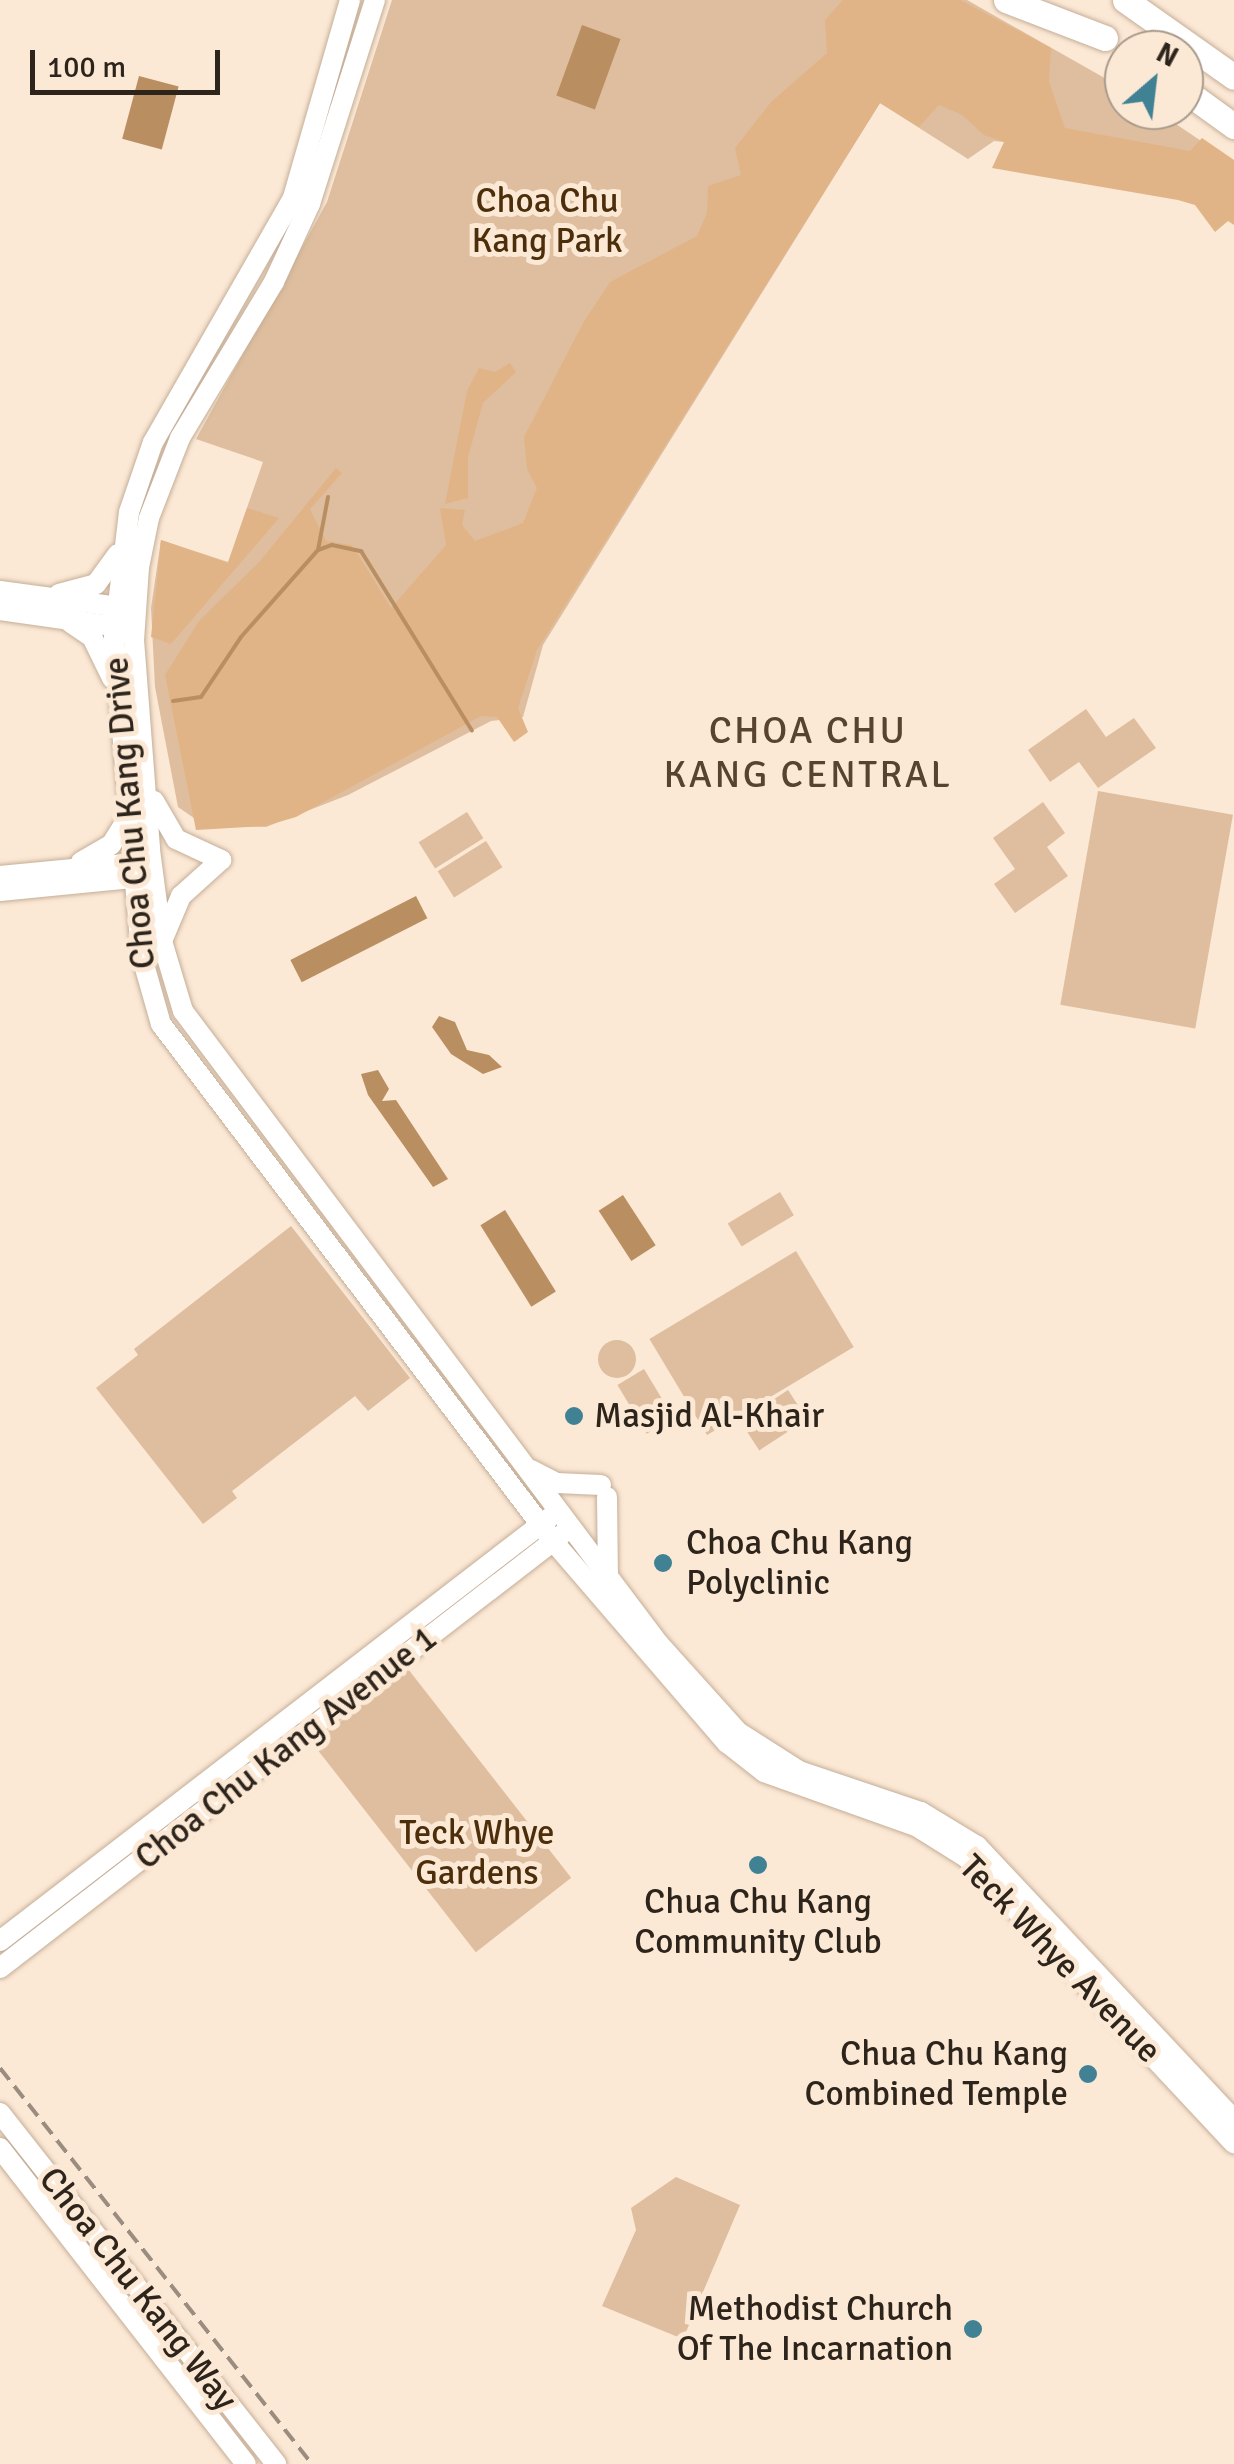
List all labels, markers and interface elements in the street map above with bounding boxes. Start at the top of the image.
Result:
scale bar [35,30,225,92]
north arrow [1104,30,1204,130]
text: N [1151,36,1184,75]
text: 100 m [47,49,126,86]
park label: Choa Chu Kang Park [471,180,623,262]
street label: Choa Chu Kang Drive [95,655,165,971]
district label: CHOA CHU KANG CENTRAL [664,708,952,798]
place label: Masjid Al-Khair [594,1395,824,1437]
marker: Masjid Al-Khair [563,1405,585,1427]
place label: Choa Chu Kang Polyclinic [686,1522,913,1604]
marker: Choa Chu Kang Polyclinic [650,1550,676,1576]
street label: Choa Chu Kang Avenue 1 [127,1617,445,1879]
park label: Teck Whye Gardens [399,1812,555,1894]
street label: Teck Whye Avenue [950,1846,1170,2072]
marker: Chua Chu Kang Community Club [747,1854,769,1876]
place label: Chua Chu Kang Community Club [634,1881,882,1963]
place label: Chua Chu Kang Combined Temple [805,2033,1068,2115]
marker: Chua Chu Kang Combined Temple [1077,2063,1099,2085]
street label: Choa Chu Kang Way [30,2159,246,2419]
place label: Methodist Church Of The Incarnation [677,2288,953,2370]
marker: Methodist Church Of The Incarnation [962,2318,984,2340]

